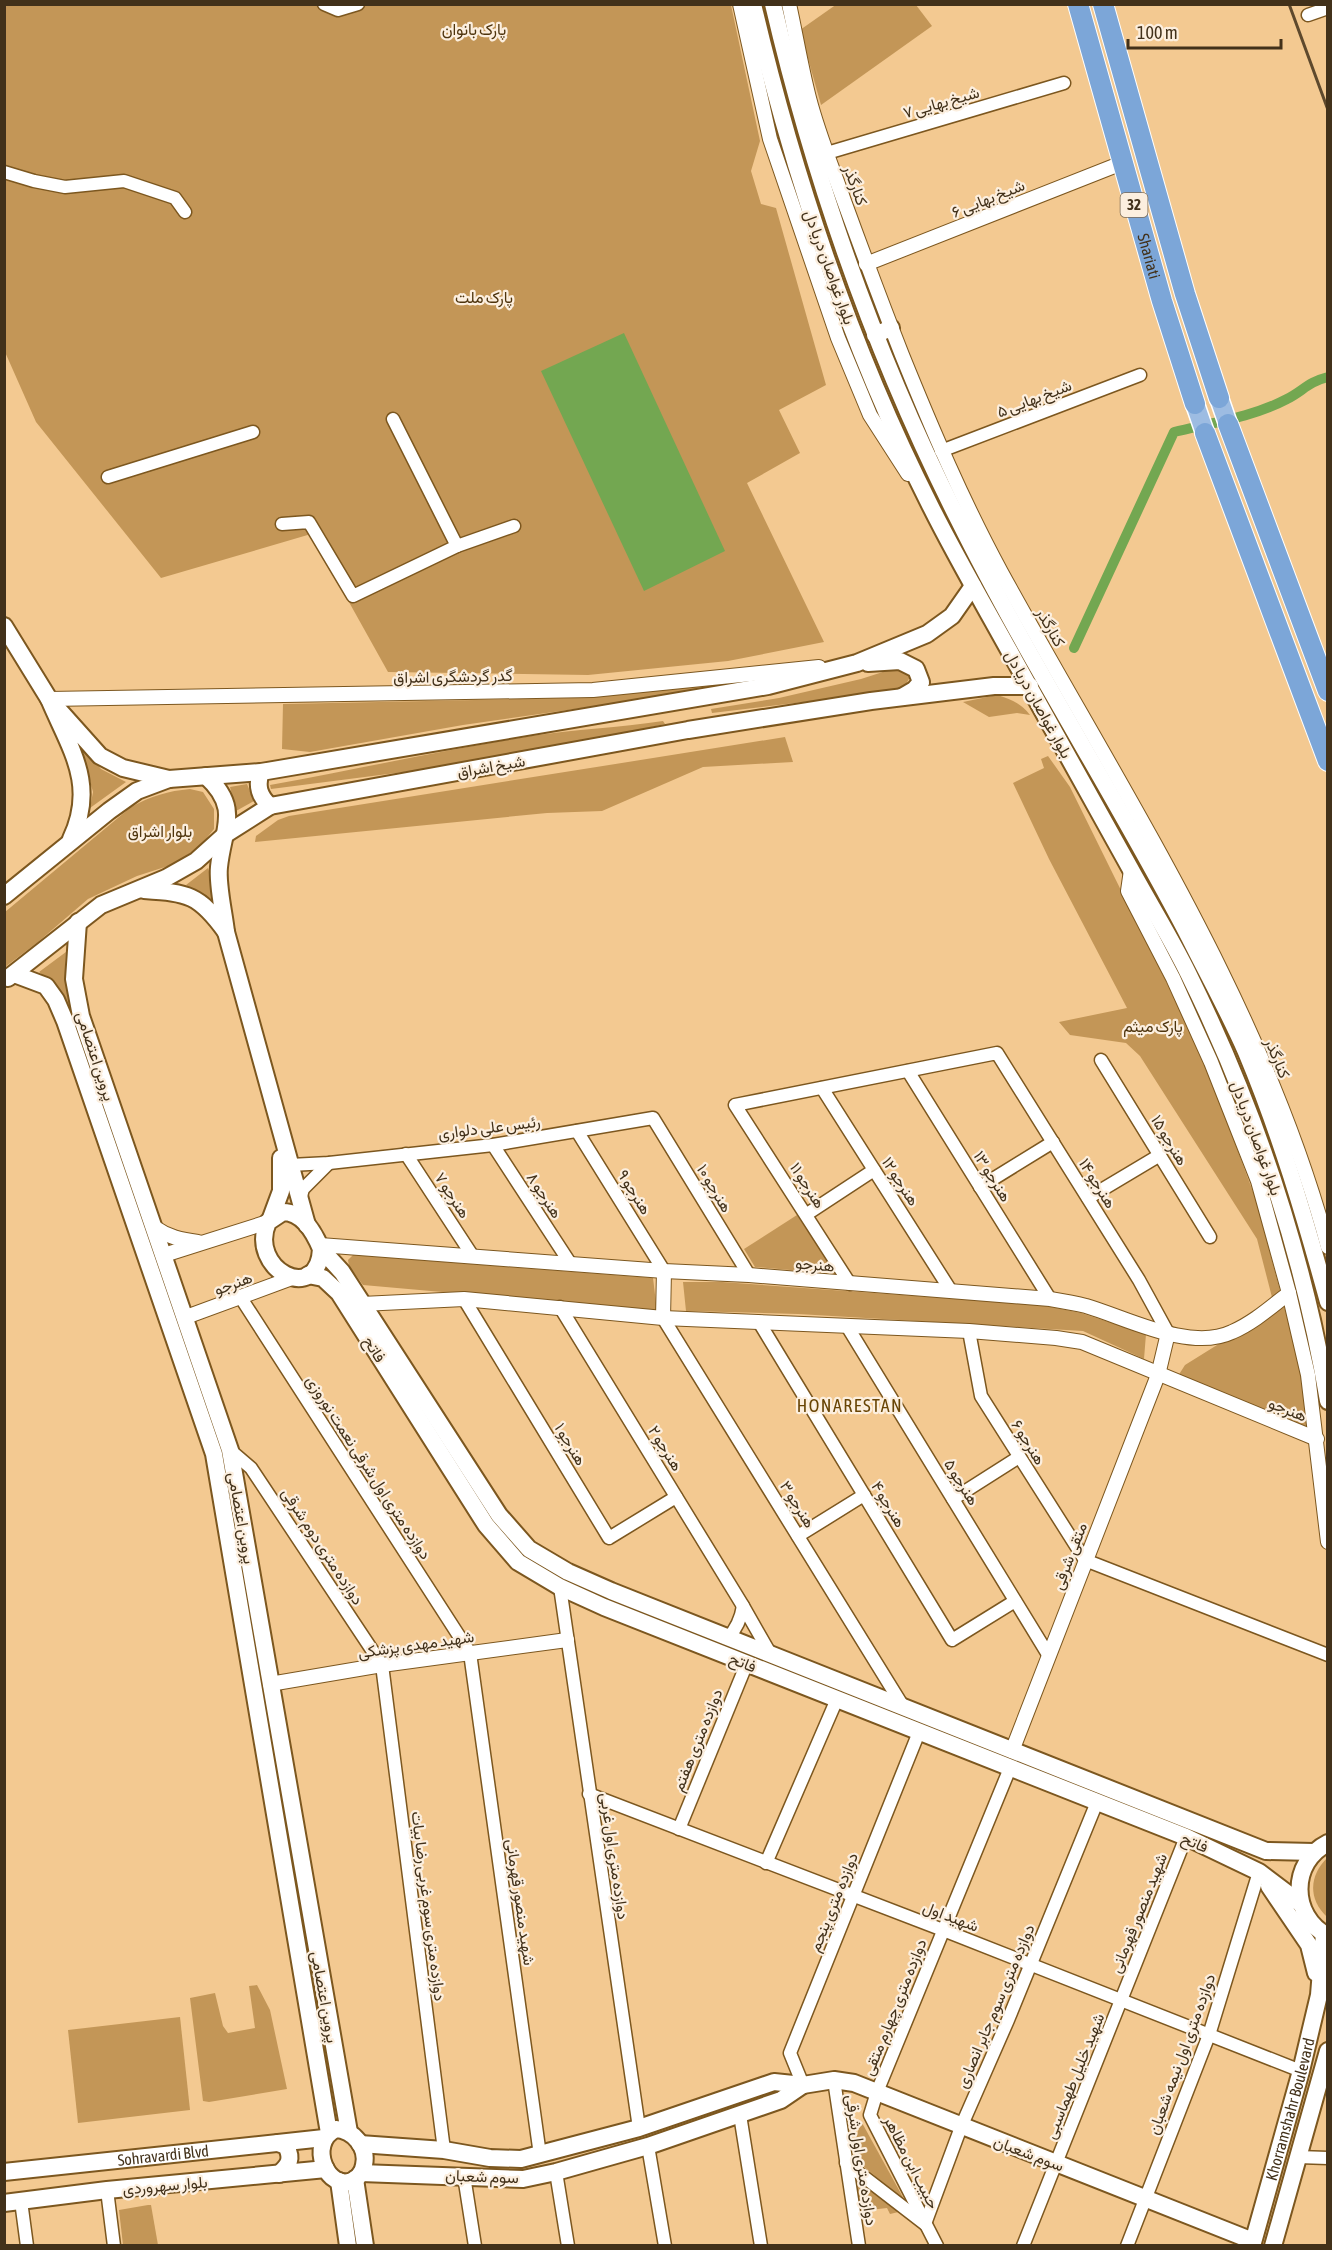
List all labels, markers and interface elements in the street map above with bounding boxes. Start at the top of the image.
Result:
scale bar [1128,12,1281,50]
park label: پارک بانوان [442,20,506,41]
text: 100 m [1137,22,1178,43]
street label: شیخ بهایی ۷ [901,83,982,124]
street label: کنارگذر [838,161,872,208]
street label: شیخ بهایی ۶ [949,175,1028,224]
road number: 32 [1120,193,1148,217]
street label: بلوار غواصان دریا دل [799,207,859,327]
street label: Shariati [1134,231,1164,281]
park label: پارک ملت [455,288,513,309]
street label: شیخ بهایی ۵ [994,376,1075,423]
street label: کنارگذر [1031,603,1069,651]
street label: بلوار غواصان دریا دل [1000,647,1076,762]
street label: گدر گردشگری اشراق [393,666,513,688]
street label: شیخ اشراق [456,751,527,784]
park label: بلوار اشراق [128,822,192,842]
street label: پروین اعتصامی [70,1009,119,1104]
park label: پارک میثم [1123,1017,1183,1038]
street label: کنارگذر [1260,1034,1294,1081]
street label: بلوار غواصان دریا دل [1226,1078,1286,1198]
street label: رئیس علی دلواری [437,1112,541,1144]
street label: هنرجو ۱۵ [1146,1112,1192,1169]
street label: هنرجو ۱۳ [969,1147,1016,1206]
street label: هنرجو ۱۲ [877,1153,923,1210]
street label: هنرجو ۱۴ [1074,1155,1120,1212]
street label: هنرجو ۱۱ [785,1159,829,1212]
street label: هنرجو ۱۰ [692,1161,736,1216]
street label: هنرجو ۹ [613,1166,656,1219]
street label: هنرجو ۷ [430,1169,474,1222]
street label: هنرجو ۸ [522,1169,566,1222]
street label: هنرجو [794,1253,835,1277]
street label: هنرجو [211,1268,255,1300]
street label: فاتح [358,1333,390,1367]
street label: دوازده متری اول شرقی نعمت نوروزی [301,1372,435,1563]
street label: هنرجو [1266,1393,1310,1427]
district label: HONARESTAN [797,1395,903,1416]
street label: هنرجو ۶ [1007,1416,1050,1469]
street label: هنرجو ۱ [550,1420,591,1469]
street label: هنرجو ۲ [643,1422,687,1475]
street label: هنرجو ۵ [939,1456,983,1509]
street label: پروین اعتصامی [222,1471,259,1566]
street label: هنرجو ۳ [775,1477,819,1532]
street label: هنرجو ۴ [867,1478,910,1531]
street label: دوازده متری دوم شرقی [277,1484,368,1609]
street label: متقی شرقی [1048,1520,1092,1593]
street label: شهید مهدی پزشکی [357,1627,476,1664]
street label: فاتح [726,1649,759,1678]
street label: دوازده متری هفتم [668,1686,728,1795]
street label: دوازده متری اول غربی [595,1791,633,1921]
street label: دوازده متری سوم غربی رضا بیات [406,1810,450,2002]
street label: فاتح [1178,1828,1211,1859]
street label: شهید منصور قهرمانی [501,1838,539,1967]
street label: دوازده متری پنجم [805,1850,864,1955]
street label: شهید منصور قهرمانی [1106,1851,1172,1976]
street label: شهید اول [920,1897,981,1937]
street label: دوازده متری سوم جابر انصاری [952,1921,1040,2091]
street label: دوازده متری چهارم متقی [858,1936,932,2079]
street label: پروین اعتصامی [305,1950,342,2045]
street label: دوازده متری اول نیمه شعبان [1144,1971,1220,2137]
street label: شهید خلیل طهماسبی [1041,2011,1109,2142]
street label: Khorramshahr Boulevard [1262,2036,1318,2183]
street label: دوازده متری اول شرقی [841,2093,881,2227]
street label: حبیب ابن مظاهر [879,2112,943,2213]
street label: سوم شعبان [991,2131,1067,2176]
street label: Sohravardi Blvd [117,2141,210,2169]
street label: سوم شعبان [445,2166,519,2188]
street label: بلوار سهروردی [122,2172,208,2200]

